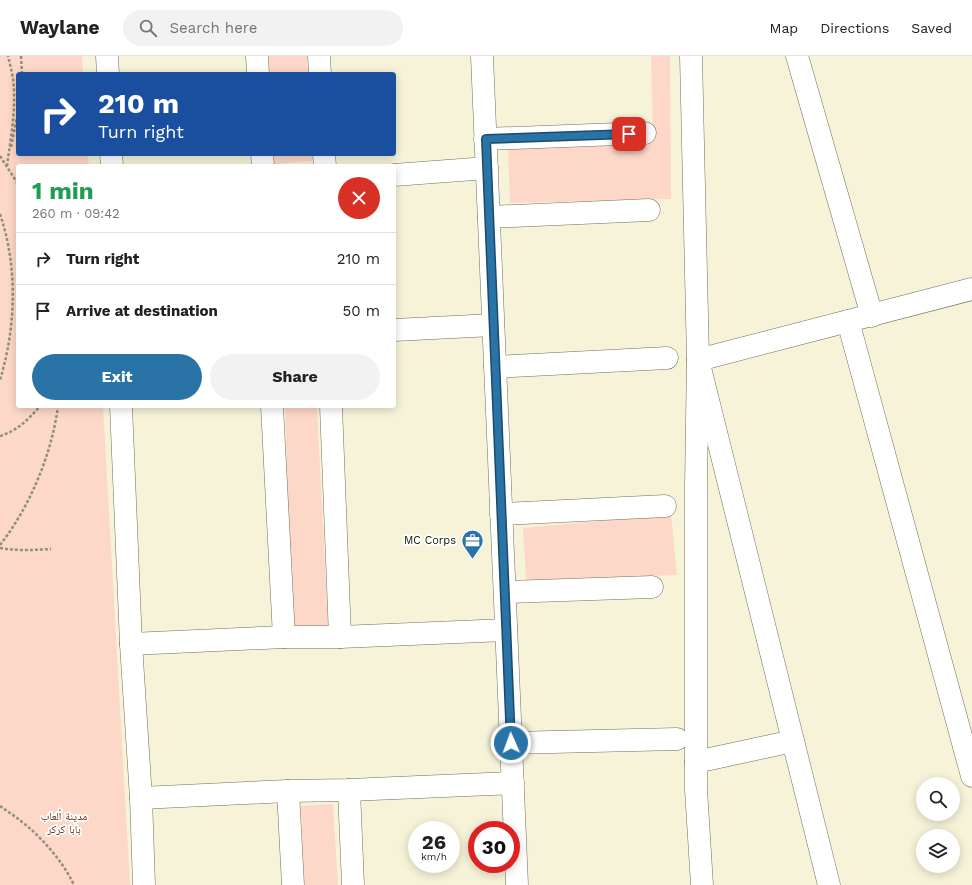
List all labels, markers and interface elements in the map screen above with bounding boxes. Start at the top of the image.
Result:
search box [123,10,403,46]
text: Waylane [20,16,99,39]
icon: search [137,17,159,39]
text: Search here [169,19,257,37]
text: Map [770,20,798,36]
text: Directions [820,20,889,36]
text: Saved [911,20,952,36]
text: 210 m [98,87,179,120]
icon: right [32,88,84,140]
pin [612,117,646,151]
text: Turn right [98,121,184,142]
icon: arrive [618,123,640,145]
text: 1 min [32,177,94,205]
button: close [338,177,380,219]
text: 260 m · 09:42 [32,206,120,221]
icon: right [32,248,54,270]
text: Turn right [66,250,139,268]
text: 210 m [337,250,380,268]
icon: arrive [32,300,54,322]
text: Arrive at destination [66,302,218,320]
text: 50 m [343,302,380,320]
button: Exit [32,354,202,400]
button: Share [210,354,380,400]
office icon: MC Corps [459,527,485,560]
place label: MC Corps [404,534,456,547]
position arrow [490,722,532,764]
map controls [916,777,960,873]
button: search [916,777,960,821]
park label: مدينة ألعاب بابا كركر [41,809,87,836]
speed limit sign: 30 [468,821,520,873]
button: layers [916,829,960,873]
text: 26 [422,830,446,854]
text: km/h [421,851,447,862]

